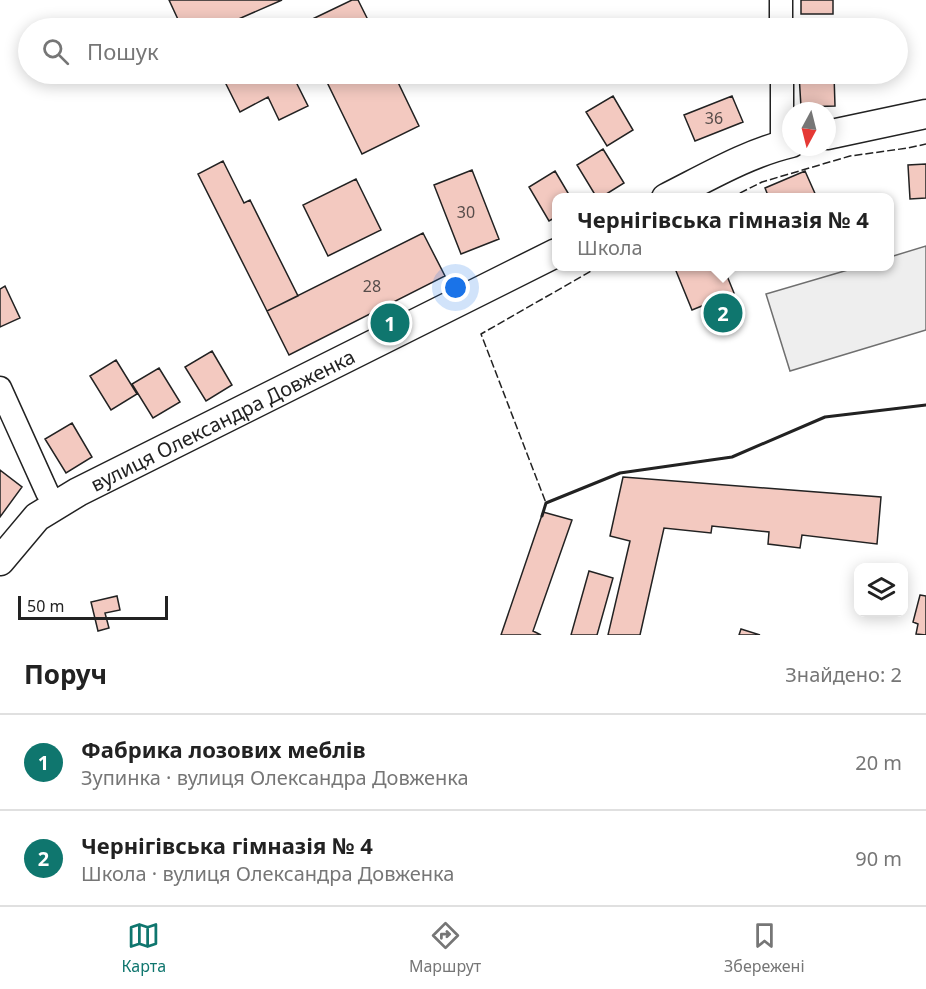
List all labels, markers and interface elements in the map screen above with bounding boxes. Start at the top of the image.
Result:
search box [18,18,908,84]
icon: search [39,35,72,68]
text: Пошук [87,36,159,66]
north arrow [782,102,836,156]
house number: 36 [705,107,723,129]
popup [552,193,894,271]
house number: 30 [457,201,475,223]
text: Чернігівська гімназія № 4 [577,204,869,234]
text: Школа [577,234,643,261]
your location [441,273,470,302]
house number: 28 [363,275,381,297]
pin: 2 [704,290,742,336]
pin: 1 [370,300,410,346]
street label: вулиця Олександра Довженка [86,342,359,497]
map controls [854,563,908,617]
button: layers [854,563,908,617]
scale bar [18,593,168,620]
text: 50 m [27,595,64,617]
text: Поруч [24,656,107,692]
text: Знайдено: 2 [785,661,902,688]
text: Фабрика лозових меблів [81,734,366,764]
text: 1 [38,749,49,776]
text: 20 m [855,749,902,776]
text: Зупинка · вулиця Олександра Довженка [81,764,469,791]
text: Чернігівська гімназія № 4 [81,830,373,860]
text: 2 [38,845,49,872]
text: 90 m [855,845,902,872]
text: Школа · вулиця Олександра Довженка [81,860,454,887]
tab: Карта [121,919,166,977]
tab: Маршрут [409,919,481,977]
tab: Збережені [724,919,805,977]

